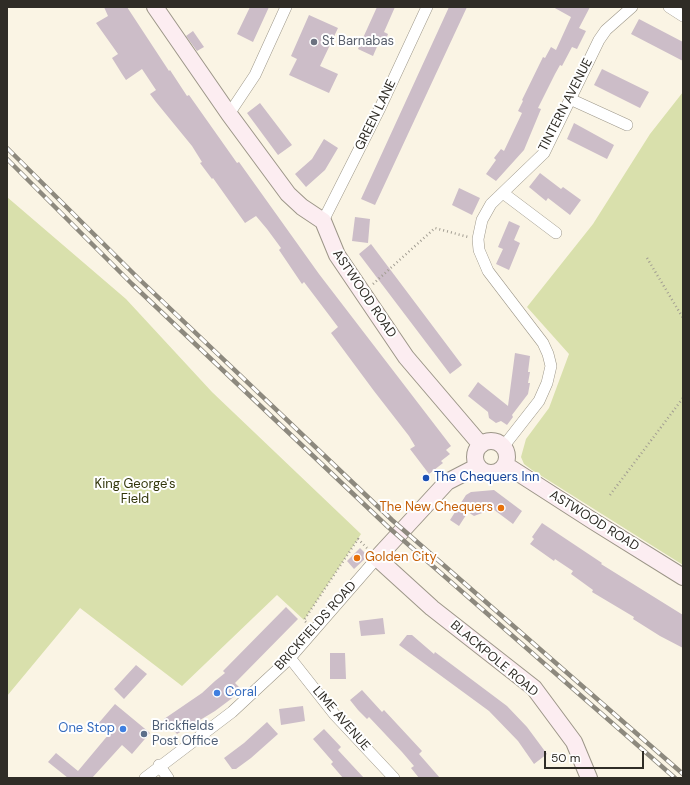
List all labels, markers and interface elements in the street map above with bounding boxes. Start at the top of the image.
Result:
place label: St Barnabas [322,34,394,50]
marker: St Barnabas [309,37,319,47]
street label: TINTERN AVENUE [536,56,596,154]
street label: GREEN LANE [352,77,400,153]
street label: ASTWOOD ROAD [329,247,399,341]
place label: The Chequers Inn [434,470,540,486]
marker: The Chequers Inn [421,473,431,483]
park label: King George's Field [95,477,175,508]
street label: ASTWOOD ROAD [546,487,642,555]
place label: The New Chequers [379,500,493,516]
marker: The New Chequers [496,503,506,513]
place label: Golden City [365,550,437,566]
marker: Golden City [352,553,362,563]
street label: BRICKFIELDS ROAD [272,578,360,674]
street label: BLACKPOLE ROAD [447,618,541,700]
street label: LIME AVENUE [309,684,373,754]
place label: Coral [225,685,257,701]
marker: Coral [212,688,222,698]
place label: Brickfields Post Office [152,719,218,750]
place label: One Stop [58,721,115,737]
marker: One Stop [118,724,128,734]
marker: Brickfields Post Office [139,729,149,739]
scale bar [546,743,646,769]
text: 50 m [551,750,580,766]

